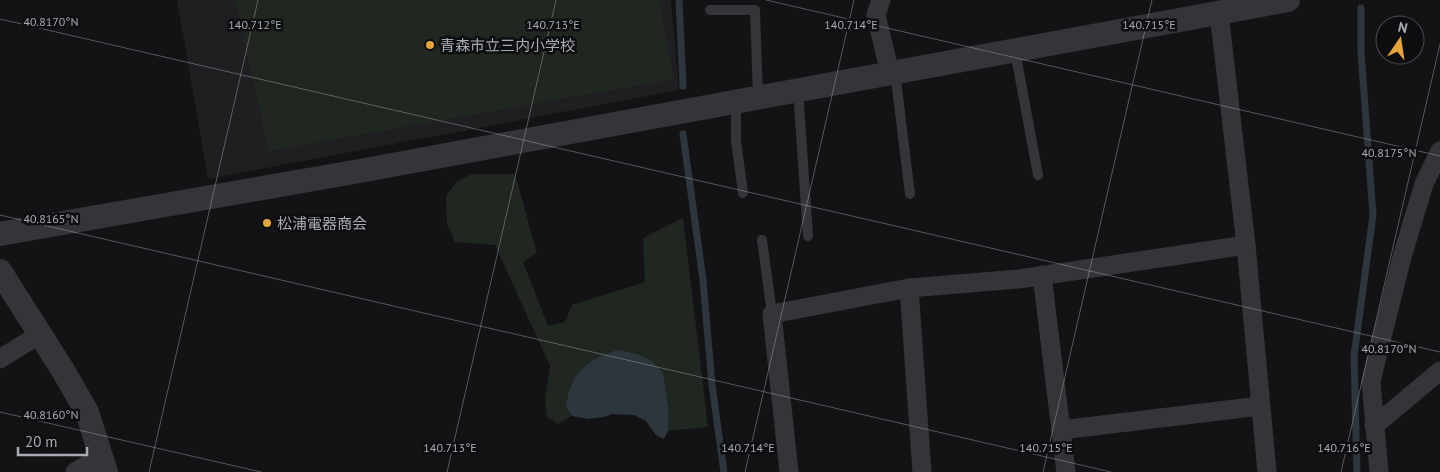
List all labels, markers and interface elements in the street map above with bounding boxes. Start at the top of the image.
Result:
text: 40.8170°N [24,14,78,29]
north arrow [1375,15,1425,65]
text: 140.712°E [228,17,282,32]
text: 140.713°E [526,17,580,32]
text: 140.714°E [824,17,878,32]
text: 140.715°E [1122,17,1176,32]
text: N [1396,18,1409,37]
place label: 青森市立三内小学校 [440,36,575,55]
marker: 青森市立三内小学校 [424,39,436,51]
text: 40.8175°N [1362,145,1416,160]
text: 40.8165°N [24,211,78,226]
place label: 松浦電器商会 [277,214,367,233]
marker: 松浦電器商会 [261,217,273,229]
text: 40.8170°N [1362,341,1416,356]
text: 40.8160°N [24,407,78,422]
scale bar [18,424,86,456]
text: 20 m [25,432,58,451]
text: 140.713°E [423,440,477,455]
text: 140.714°E [721,440,775,455]
text: 140.715°E [1019,440,1073,455]
text: 140.716°E [1317,440,1371,455]

